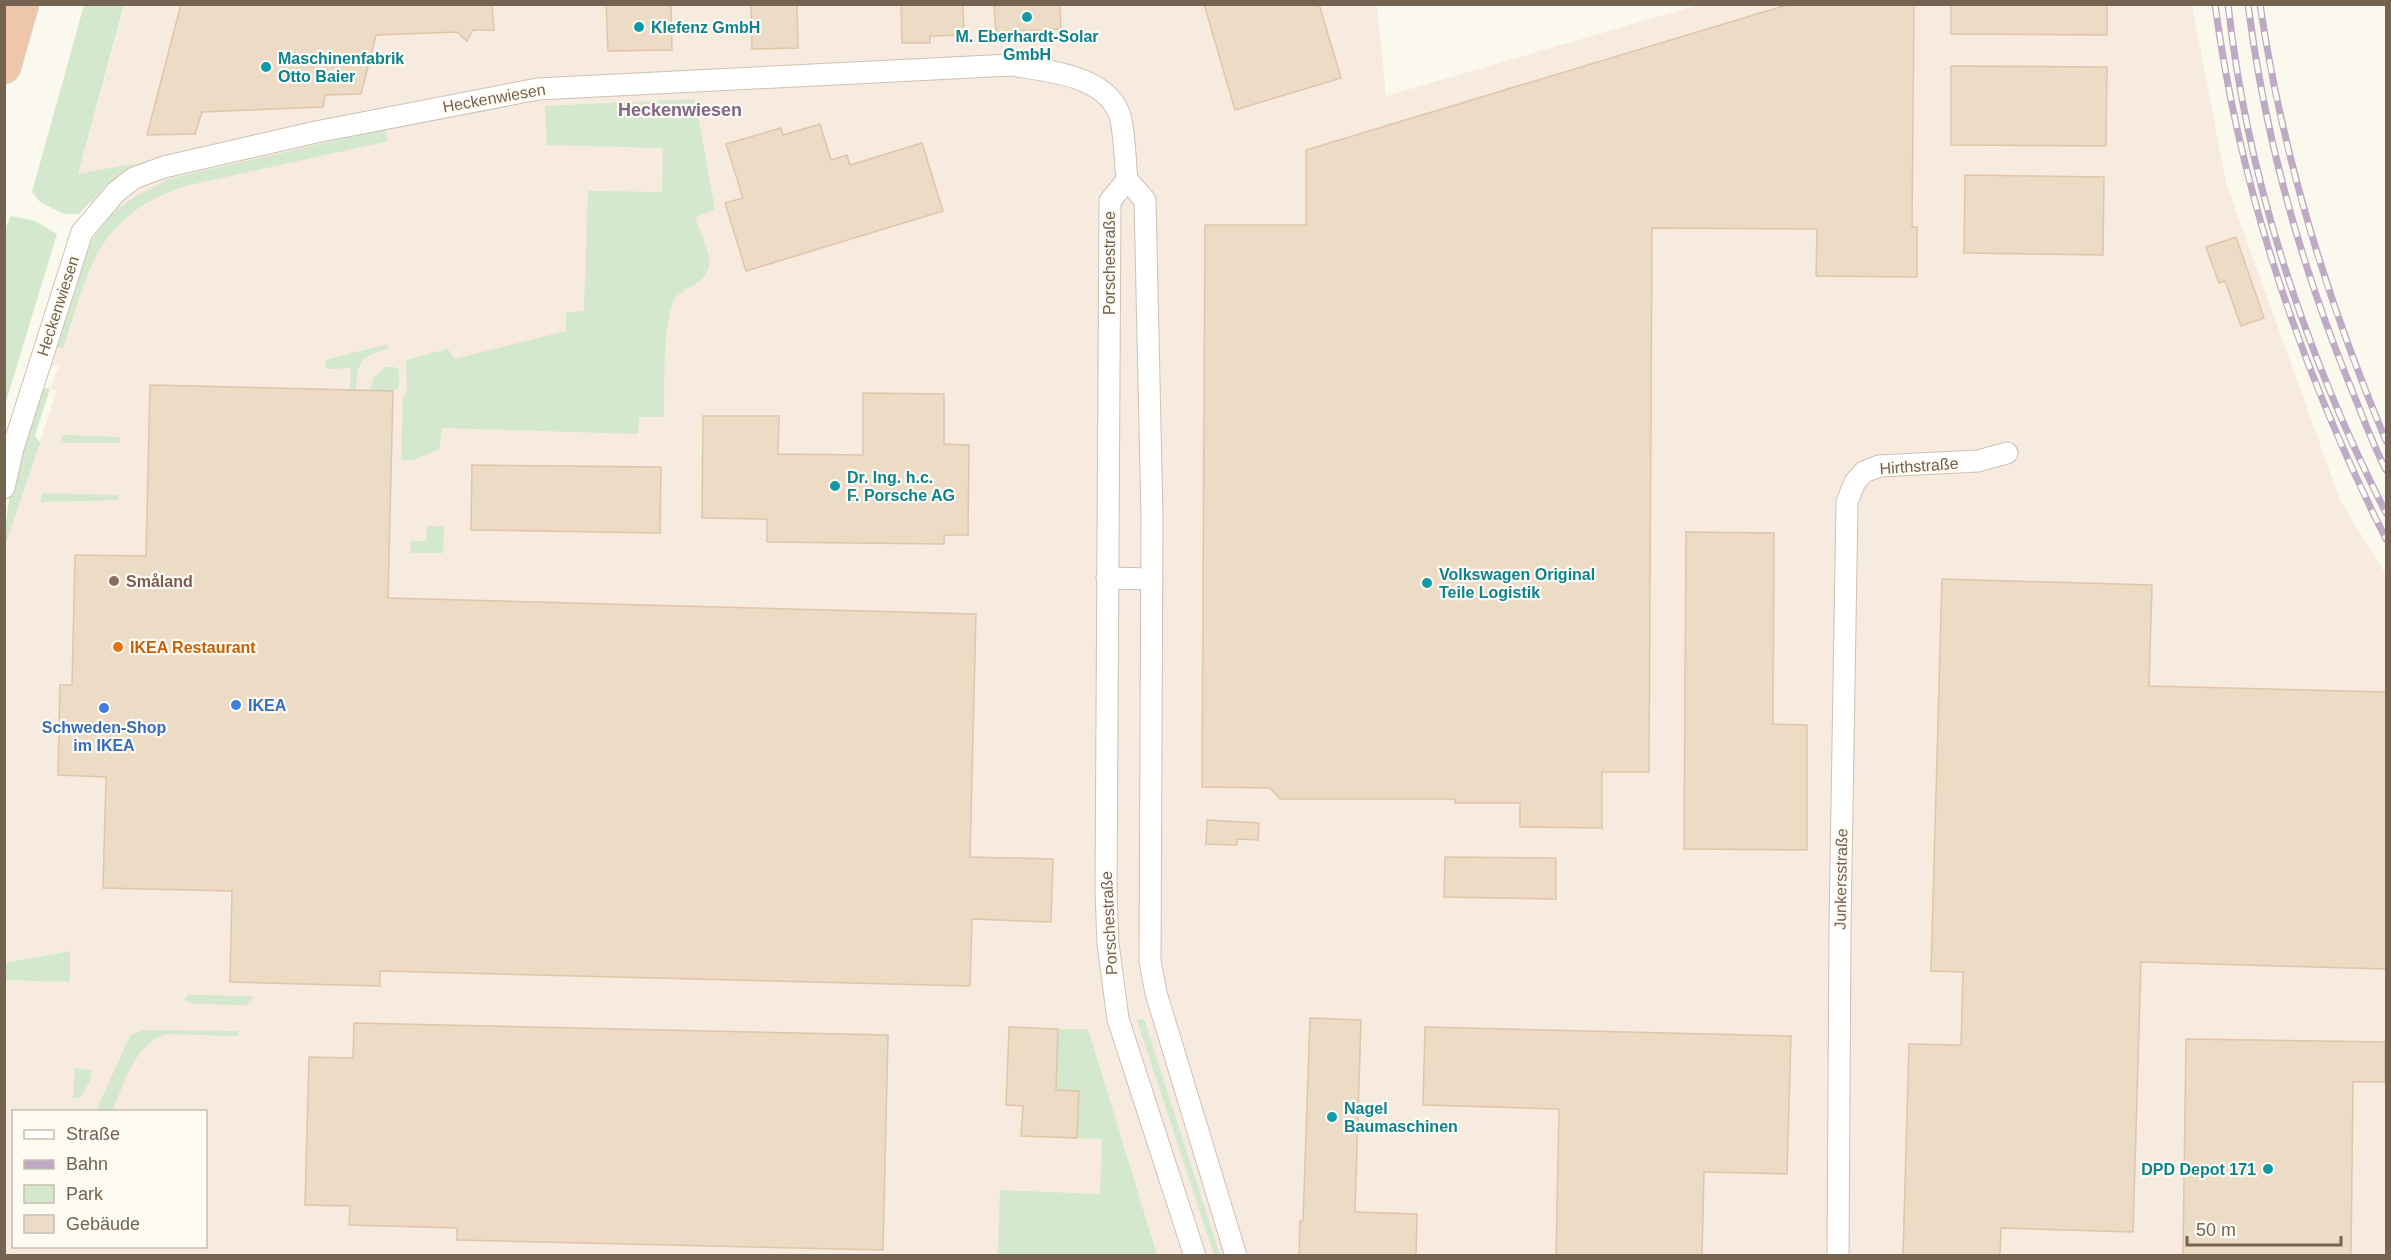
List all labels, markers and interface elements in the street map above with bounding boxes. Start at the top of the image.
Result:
marker: M. Eberhardt-Solar GmbH [1020,10,1034,24]
place label: Klefenz GmbH [651,19,760,36]
marker: Klefenz GmbH [632,20,646,34]
place label: M. Eberhardt-Solar GmbH [955,28,1099,63]
place label: Maschinenfabrik Otto Baier [278,50,404,85]
marker: Maschinenfabrik Otto Baier [259,60,273,74]
street label: Heckenwiesen [441,81,547,115]
district label: Heckenwiesen [618,100,742,120]
street label: Porschestraße [1101,211,1118,315]
street label: Heckenwiesen [34,254,82,358]
street label: Hirthstraße [1879,455,1959,477]
place label: Dr. Ing. h.c. F. Porsche AG [847,469,955,504]
marker: Dr. Ing. h.c. F. Porsche AG [828,479,842,493]
place label: Volkswagen Original Teile Logistik [1439,566,1595,601]
place label: Småland [126,573,193,590]
marker: Småland [107,574,121,588]
marker: Volkswagen Original Teile Logistik [1420,576,1434,590]
place label: IKEA Restaurant [130,639,256,656]
marker: IKEA Restaurant [111,640,125,654]
place label: IKEA [248,697,287,714]
marker: IKEA [229,698,243,712]
marker: Schweden-Shop im IKEA [97,701,111,715]
place label: Schweden-Shop im IKEA [42,719,166,754]
street label: Junkersstraße [1832,828,1850,930]
street label: Porschestraße [1098,871,1120,975]
place label: Nagel Baumaschinen [1344,1100,1458,1135]
legend [12,1110,207,1248]
marker: Nagel Baumaschinen [1325,1110,1339,1124]
text: Straße [66,1124,120,1144]
text: Bahn [66,1154,108,1174]
place label: DPD Depot 171 [2141,1161,2256,1178]
marker: DPD Depot 171 [2261,1162,2275,1176]
text: Park [66,1184,104,1204]
scale bar [2187,1209,2342,1247]
text: Gebäude [66,1214,140,1234]
text: 50 m [2196,1220,2236,1240]

